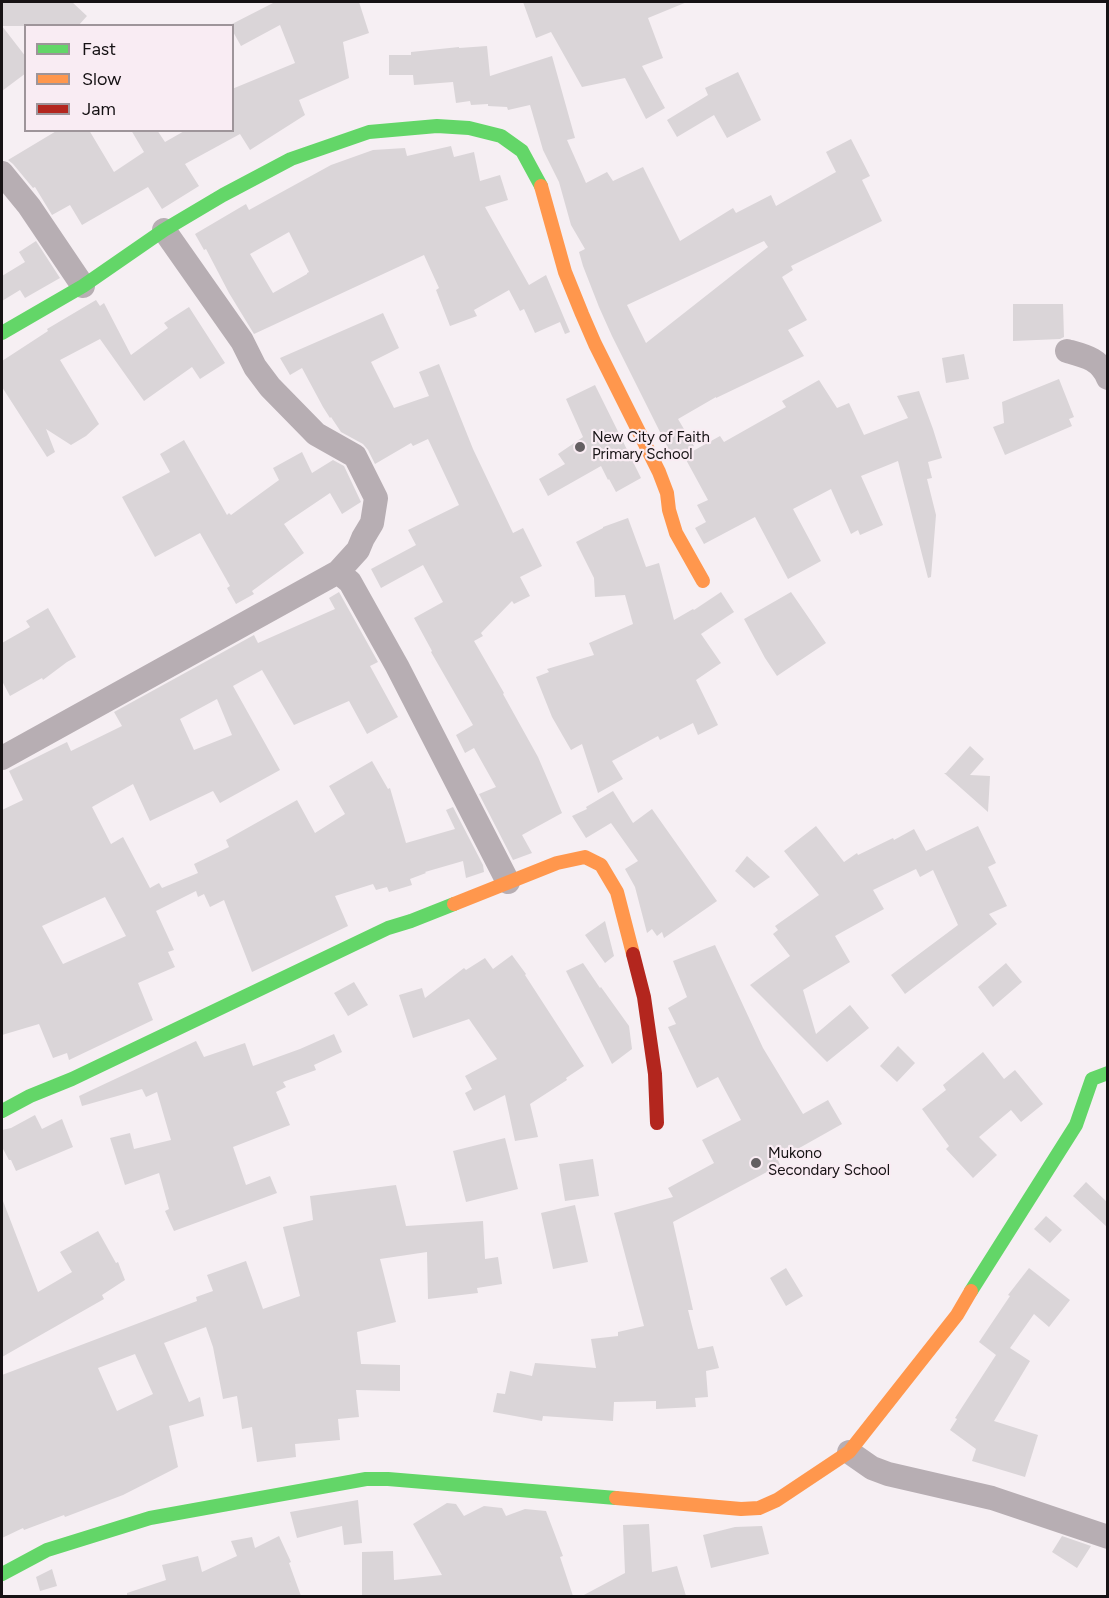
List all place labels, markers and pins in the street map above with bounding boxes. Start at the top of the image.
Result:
place label: New City of Faith Primary School [592,429,710,464]
marker: New City of Faith Primary School [573,440,587,454]
place label: Mukono Secondary School [768,1145,890,1180]
marker: Mukono Secondary School [749,1156,763,1170]

